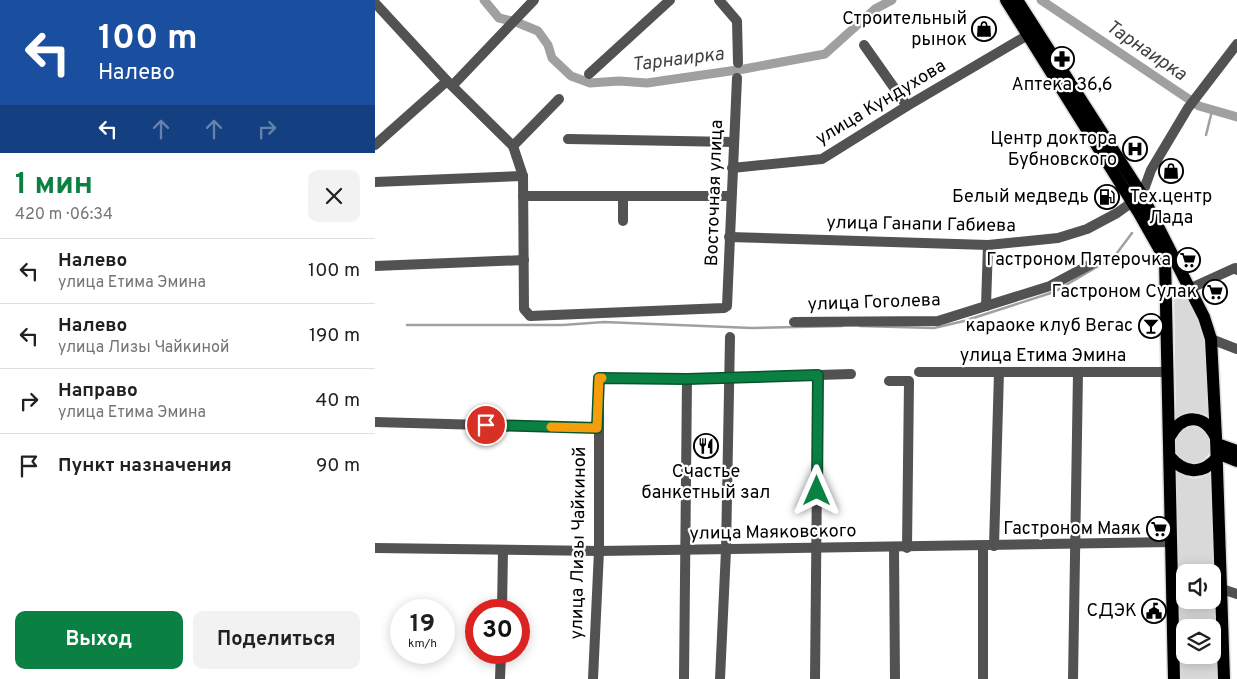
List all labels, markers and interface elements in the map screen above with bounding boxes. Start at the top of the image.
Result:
place label: Строительный рынок [842,8,967,52]
water label: Тарнаирка [1101,15,1191,87]
shop icon: Строительный рынок [971,16,997,42]
text: 100 m [98,17,198,61]
icon: left [15,20,80,85]
water label: Тарнаирка [631,42,725,78]
pharmacy icon: Аптека 36,6 [1049,46,1075,72]
street label: улица Кундухова [812,55,950,151]
text: Налево [98,60,175,87]
place label: Аптека 36,6 [1011,74,1113,97]
icon: left [94,115,122,143]
icon: ahead [147,115,175,143]
icon: ahead [200,115,228,143]
icon: right [253,115,281,143]
street label: Восточная улица [701,119,729,267]
place label: Центр доктора Бубновского [990,128,1117,172]
hospital icon: Центр доктора Бубновского [1122,136,1148,162]
shop icon: Тех.центр Лада [1158,158,1184,184]
text: 1 мин [15,167,93,204]
button: close [308,170,360,222]
fuel station icon: Белый медведь [1094,184,1120,210]
place label: Белый медведь [952,186,1089,209]
place label: Тех.центр Лада [1130,186,1212,230]
text: 420 m · 06:34 [15,205,113,225]
street label: улица Ганапи Габиева [826,212,1016,238]
supermarket icon: Гастроном Пятерочка [1175,247,1201,273]
text: Налево [58,249,127,273]
place label: Гастроном Пятерочка [986,249,1171,272]
icon: left [15,257,43,285]
text: 100 m [308,259,360,283]
text: улица Етима Эмина [58,273,206,293]
supermarket icon: Гастроном Сулак [1202,279,1228,305]
place label: Гастроном Сулак [1051,281,1197,304]
street label: улица Гоголева [807,289,941,317]
bar icon: караоке клуб Вегас [1138,313,1164,339]
text: Налево [58,314,127,338]
place label: караоке клуб Вегас [965,315,1133,338]
icon: left [15,322,43,350]
text: 190 m [309,324,360,348]
text: улица Лизы Чайкиной [58,338,229,358]
street label: улица Етима Эмина [960,345,1126,368]
text: Направо [58,379,138,403]
icon: right [15,387,43,415]
text: 40 m [315,389,360,413]
text: улица Етима Эмина [58,403,206,423]
pin [465,404,507,446]
icon: arrive [472,411,500,439]
restaurant icon: Счастье банкетный зал [693,433,719,459]
street label: улица Лизы Чайкиной [566,446,592,640]
icon: arrive [15,452,43,480]
text: Пункт назначения [58,454,232,478]
text: 90 m [316,454,360,478]
place label: Счастье банкетный зал [642,461,770,505]
position arrow [790,464,842,516]
supermarket icon: Гастроном Маяк [1146,516,1172,542]
place label: Гастроном Маяк [1003,518,1141,541]
street label: улица Маяковского [689,520,857,546]
map controls [1176,564,1221,664]
button: sound [1176,564,1221,609]
public building icon: СДЭК [1141,598,1167,624]
speed limit sign: 30 [465,599,530,664]
place label: СДЭК [1086,600,1137,623]
text: 19 [410,609,435,641]
button: Выход [15,611,183,669]
button: Поделиться [193,611,360,669]
button: layers [1176,619,1221,664]
text: km/h [408,636,437,652]

